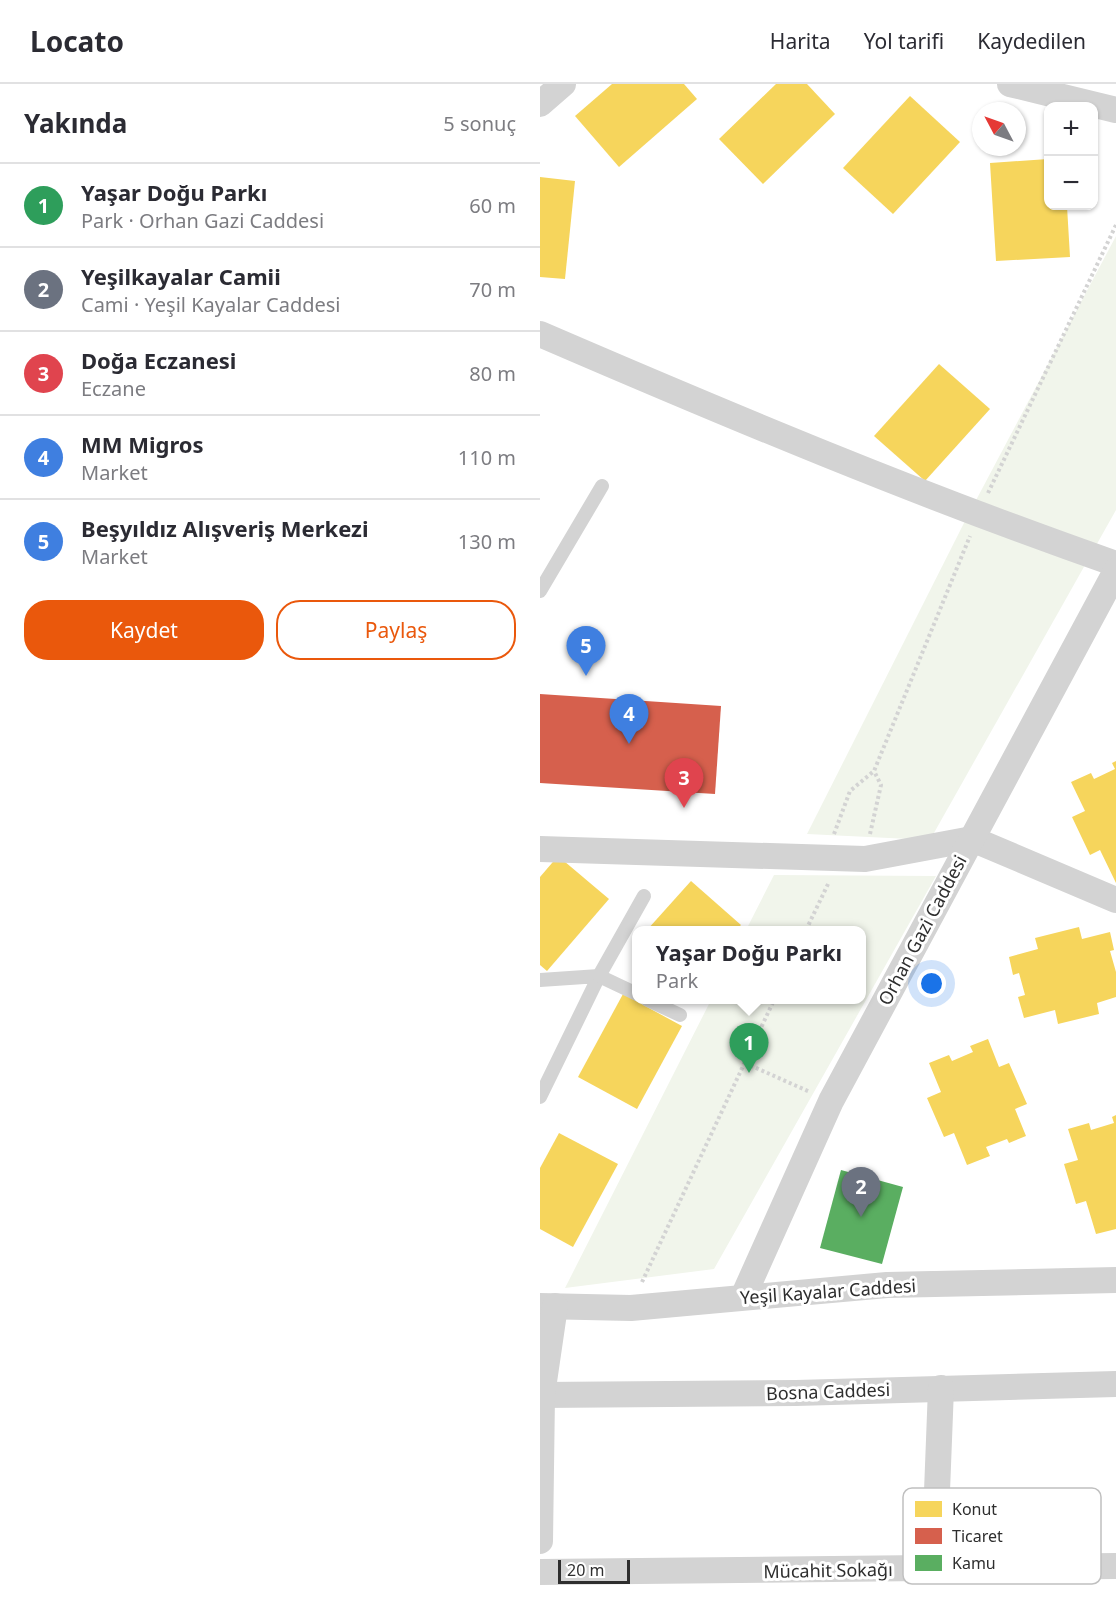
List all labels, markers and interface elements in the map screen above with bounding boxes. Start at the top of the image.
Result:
text: Locato [30,22,124,60]
text: Harita [770,27,831,55]
text: Yol tarifi [864,27,944,55]
text: Kaydedilen [977,27,1086,55]
north arrow [972,102,1026,156]
map controls [1044,102,1098,210]
button: + [1044,102,1098,156]
text: Yakında [24,105,127,141]
text: 5 sonuç [443,110,516,137]
button: − [1044,156,1098,210]
text: Yaşar Doğu Parkı [81,177,267,207]
text: 1 [38,192,49,219]
text: 60 m [469,192,516,219]
text: Park · Orhan Gazi Caddesi [81,207,324,234]
text: Yeşilkayalar Camii [81,261,281,291]
text: 2 [38,276,49,303]
text: 70 m [469,276,516,303]
text: Cami · Yeşil Kayalar Caddesi [81,291,341,318]
text: Doğa Eczanesi [81,345,236,375]
text: 3 [38,360,49,387]
text: 80 m [469,360,516,387]
text: Eczane [81,375,146,402]
text: MM Migros [81,429,204,459]
text: 4 [38,444,49,471]
text: 110 m [458,444,516,471]
text: Market [81,459,148,486]
text: Beşyıldız Alışveriş Merkezi [81,513,369,543]
text: 5 [38,528,49,555]
text: 130 m [458,528,516,555]
text: Market [81,543,148,570]
button: Kaydet [24,600,264,660]
button: Paylaş [276,600,516,660]
pin: 5 [566,626,606,676]
pin: 4 [610,694,649,744]
pin: 3 [664,758,704,808]
street label: Orhan Gazi Caddesi [872,851,972,1009]
popup [632,926,866,1004]
text: Yaşar Doğu Parkı [656,937,842,967]
text: Park [656,967,698,994]
your location [917,969,946,998]
pin: 1 [730,1024,768,1073]
pin: 2 [842,1168,880,1217]
street label: Yeşil Kayalar Caddesi [739,1273,917,1309]
street label: Bosna Caddesi [766,1377,890,1405]
legend [903,1488,1101,1584]
text: Konut [952,1498,997,1520]
text: Ticaret [952,1525,1003,1547]
text: Kamu [952,1552,996,1574]
scale bar [558,1557,630,1584]
street label: Mücahit Sokağı [763,1557,893,1583]
text: 20 m [567,1559,604,1581]

